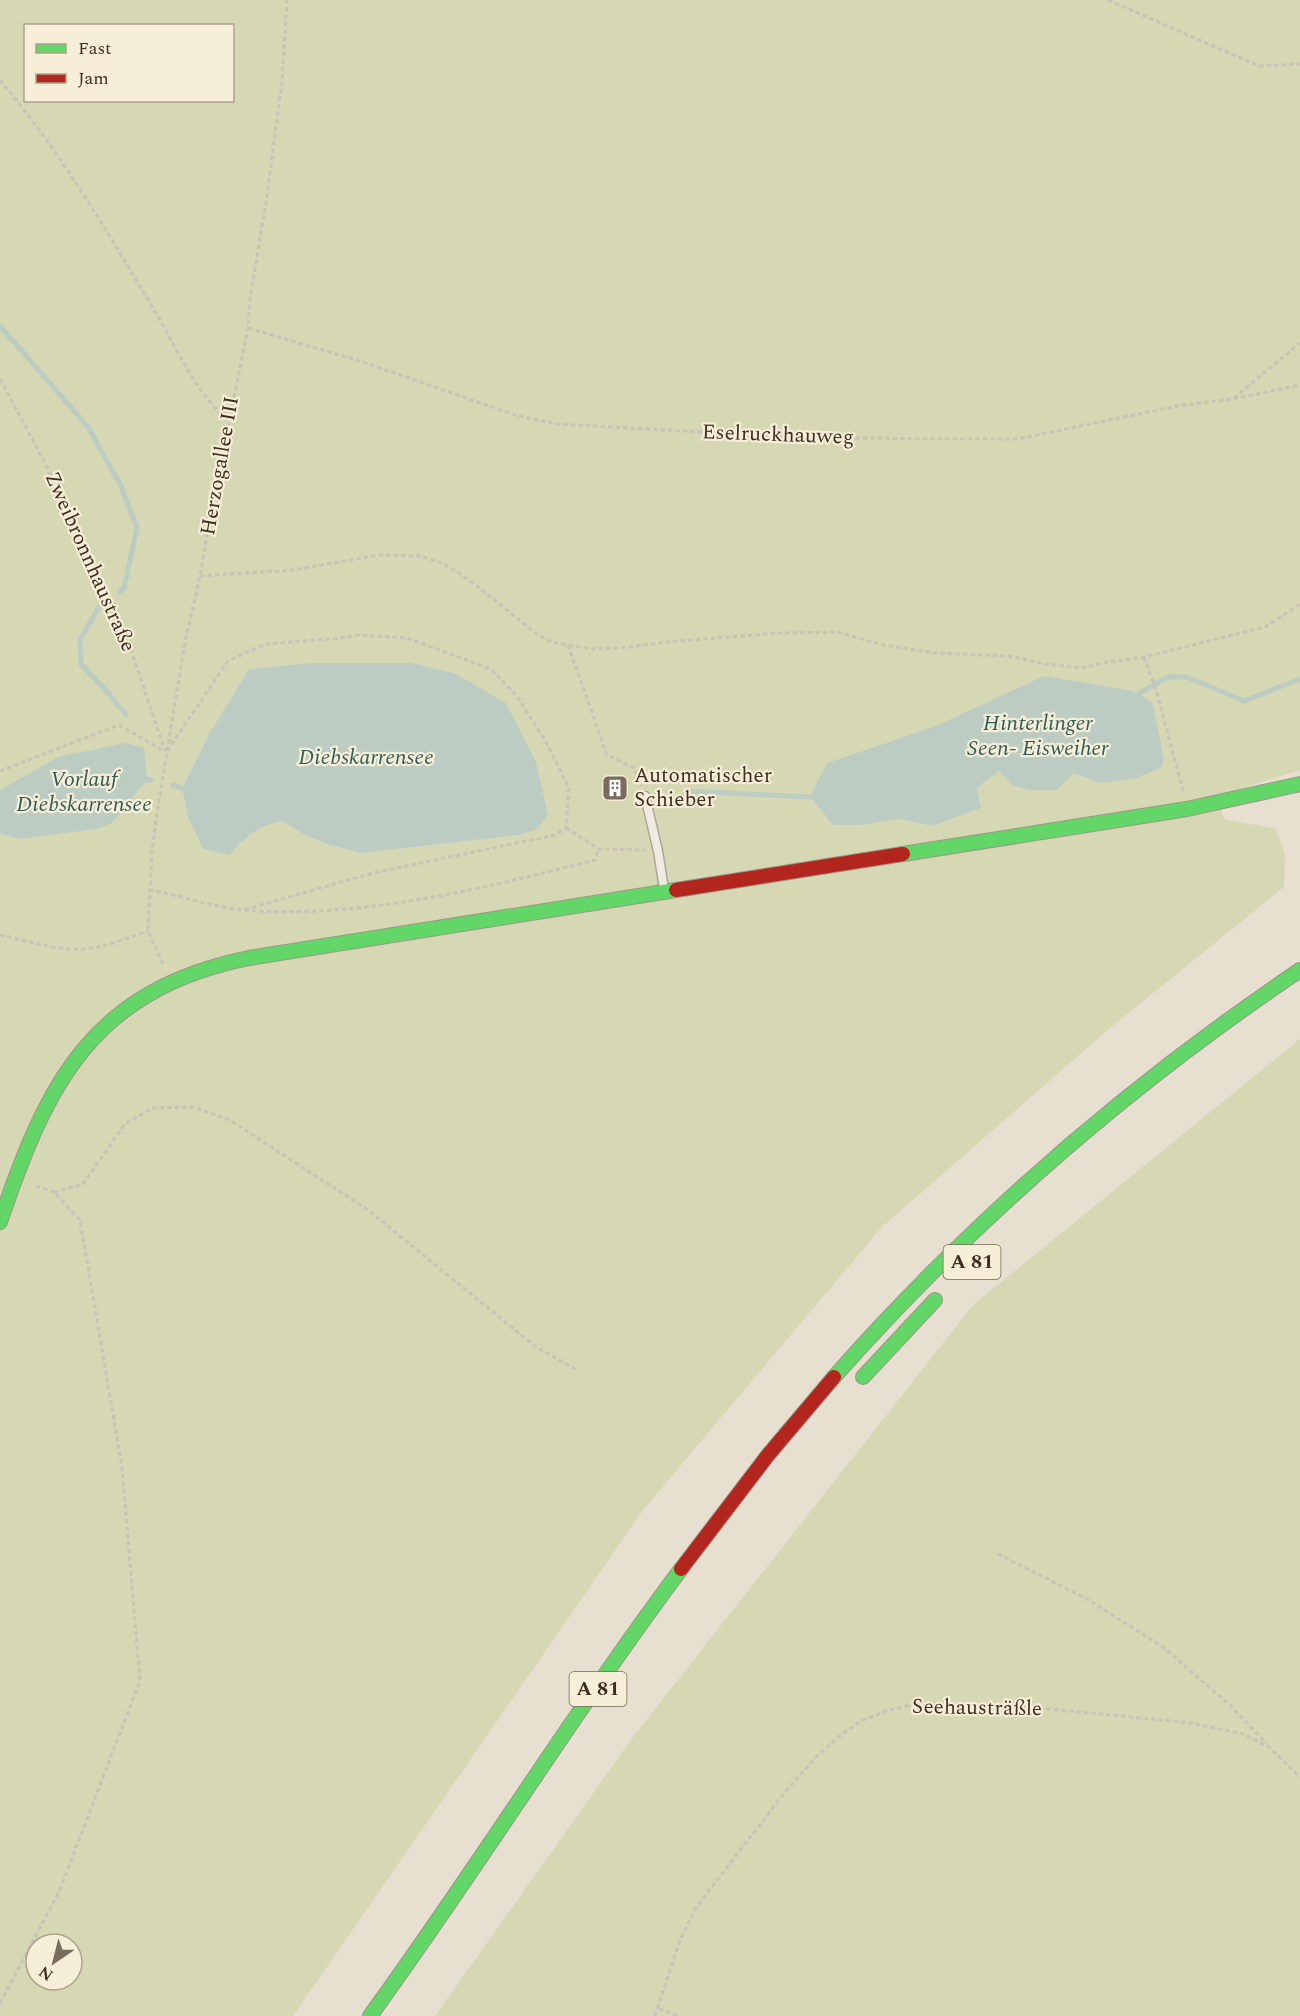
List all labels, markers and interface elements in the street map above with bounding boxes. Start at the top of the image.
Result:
legend [24,24,234,102]
text: Fast [78,35,111,62]
text: Jam [78,65,109,92]
street label: Herzogallee III [192,394,248,538]
street label: Eselruckhauweg [701,416,855,454]
street label: Zweibronnhaustraße [36,467,144,657]
water label: Hinterlinger Seen- Eisweiher [967,707,1109,765]
water label: Diebskarrensee [298,741,434,774]
place label: Automatischer Schieber [634,760,772,816]
water label: Vorlauf Diebskarrensee [16,763,152,821]
building icon: Automatischer Schieber [600,773,630,803]
road number: A 81 [944,1245,1000,1279]
road number: A 81 [570,1672,626,1706]
street label: Seehausträßle [912,1691,1042,1725]
north arrow [24,1932,84,1992]
text: N [34,1960,58,1987]

